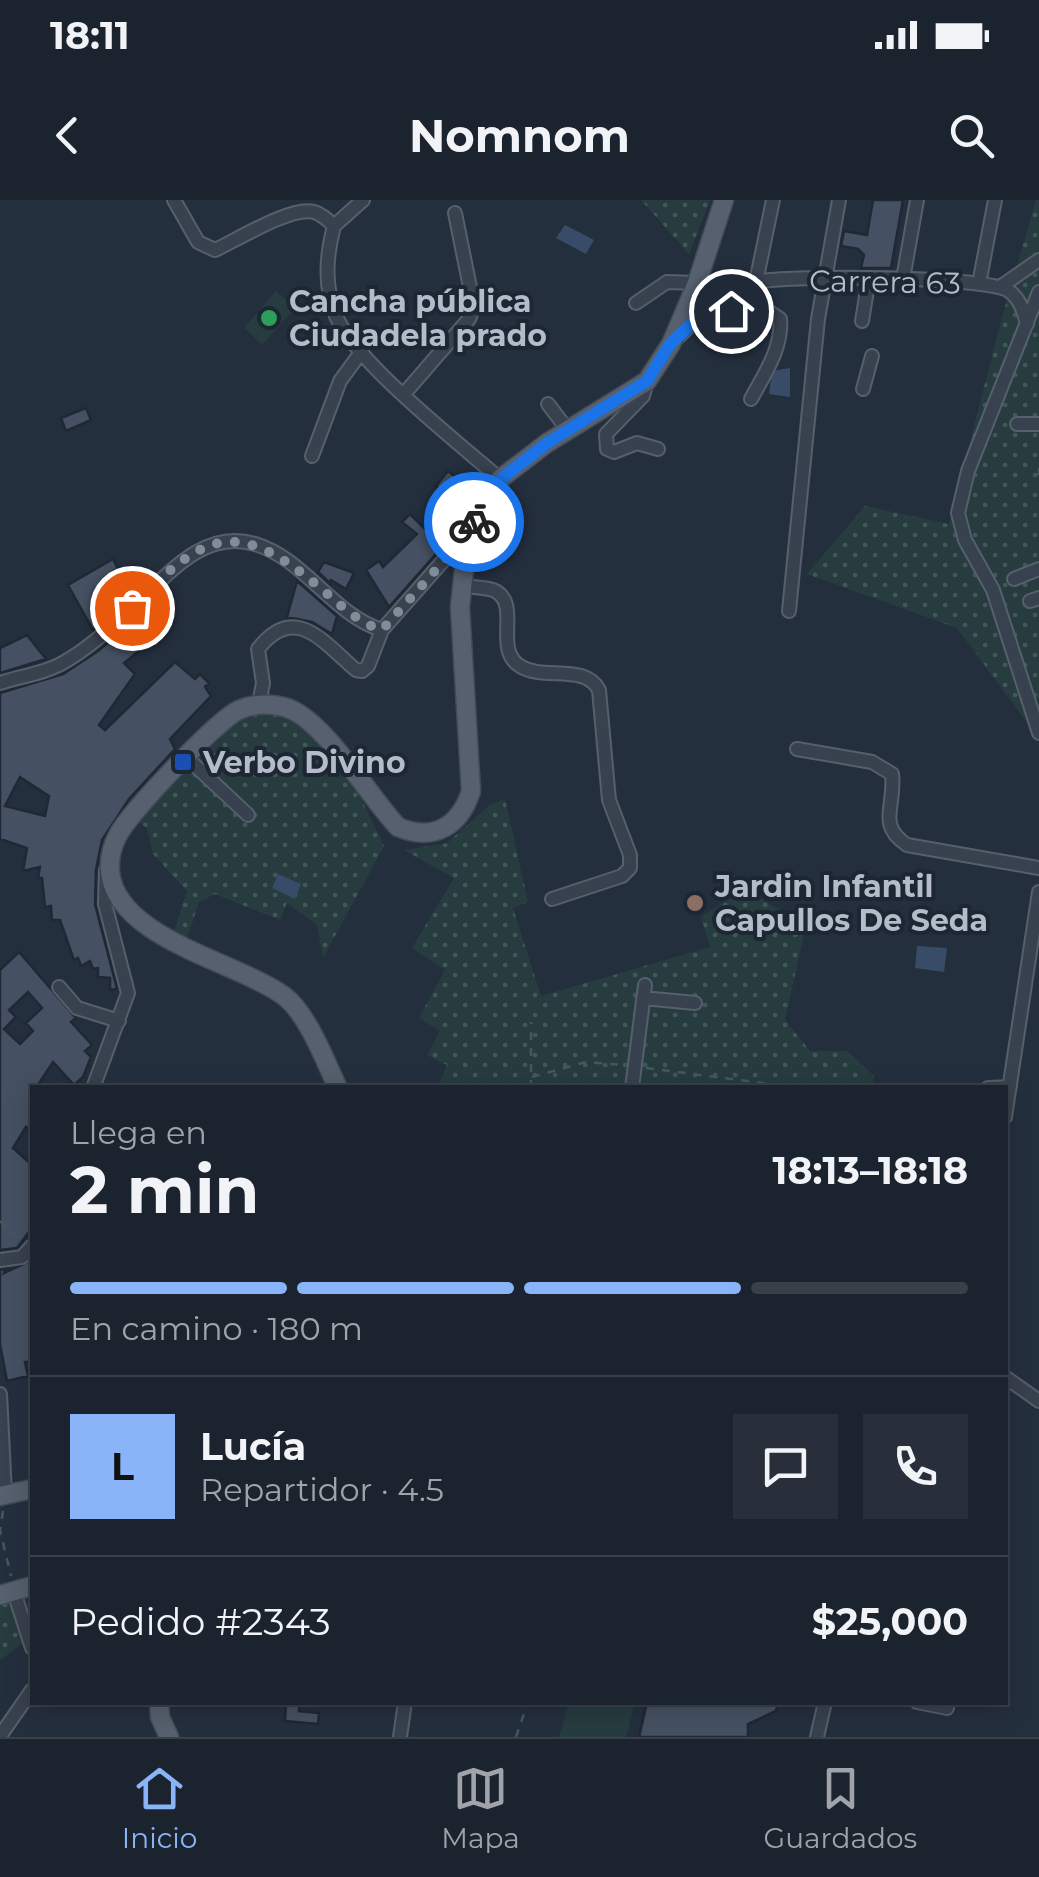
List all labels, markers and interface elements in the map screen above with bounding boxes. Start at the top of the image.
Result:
text: 18:11 [50,12,130,59]
icon: back [40,108,95,163]
text: Nomnom [409,108,630,163]
icon: search [944,108,999,163]
street label: Carrera 63 [809,262,961,302]
pin [689,269,774,354]
place label: Cancha pública Ciudadela prado [289,283,547,354]
icon: home [704,284,759,339]
marker: Cancha pública Ciudadela prado [258,307,280,329]
courier [424,472,524,572]
icon: bike [447,495,502,550]
pin [90,566,175,651]
icon: bag [105,581,160,636]
place label: Verbo Divino [202,744,406,781]
marker: Verbo Divino [172,751,194,773]
place label: Jardin Infantil Capullos De Seda [714,868,988,939]
marker: Jardin Infantil Capullos De Seda [684,892,706,914]
text: Llega en [70,1113,207,1152]
text: 18:13–18:18 [773,1147,968,1194]
text: 2 min [70,1150,259,1229]
text: En camino · 180 m [70,1309,363,1348]
button: chat [733,1414,838,1519]
button: phone [863,1414,968,1519]
text: Lucía [200,1423,306,1470]
text: L [111,1443,134,1490]
text: Repartidor · 4.5 [200,1470,444,1509]
text: Pedido #2343 [70,1598,331,1645]
text: $25,000 [812,1598,968,1645]
tab: Inicio [122,1761,197,1855]
tab: Mapa [441,1761,520,1855]
tab: Guardados [764,1761,917,1855]

